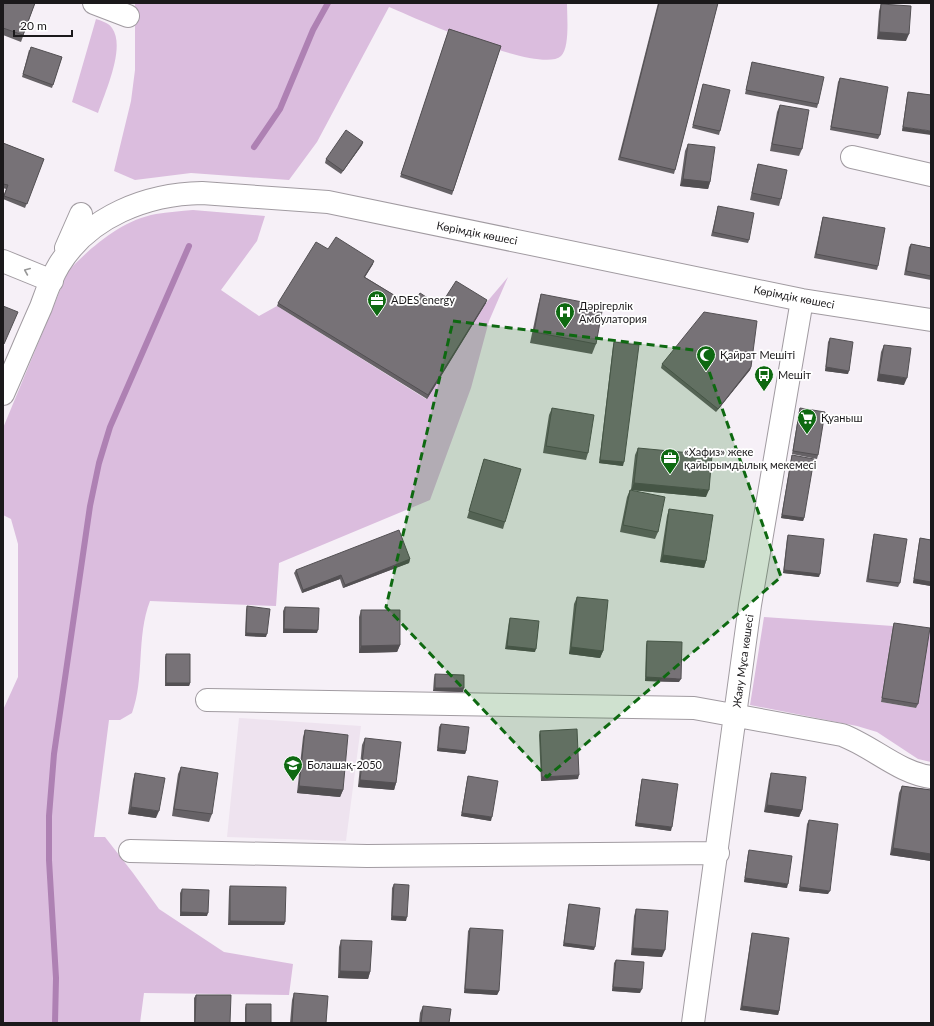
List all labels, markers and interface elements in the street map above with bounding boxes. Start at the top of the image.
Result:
scale bar [14,12,72,38]
text: 20 m [20,18,47,33]
street label: Көрімдік көшесі [436,218,519,247]
one-way arrow [24,268,32,276]
street label: Көрімдік көшесі [753,282,836,311]
office icon: ADES energy [366,289,388,317]
place label: ADES energy [391,293,455,306]
place label: Дәрігерлік Амбулатория [579,299,647,325]
hospital icon: Дәрігерлік Амбулатория [554,301,576,329]
mosque icon: Қайрат Мешіті [695,344,717,372]
place label: Қайрат Мешіті [720,348,796,361]
bus stop icon: Мешіт [753,364,775,392]
place label: Мешіт [778,368,812,381]
supermarket icon: Қуаныш [796,407,818,435]
place label: Қуаныш [821,411,863,424]
place label: «Хафиз» жеке қайырымдылық мекемесі [684,445,817,471]
office icon: «Хафиз» жеке қайырымдылық мекемесі [659,447,681,475]
street label: Жаяу Мұса көшесі [730,613,756,709]
school or university icon: Болашақ-2050 [282,754,304,782]
place label: Болашақ-2050 [307,758,383,771]

